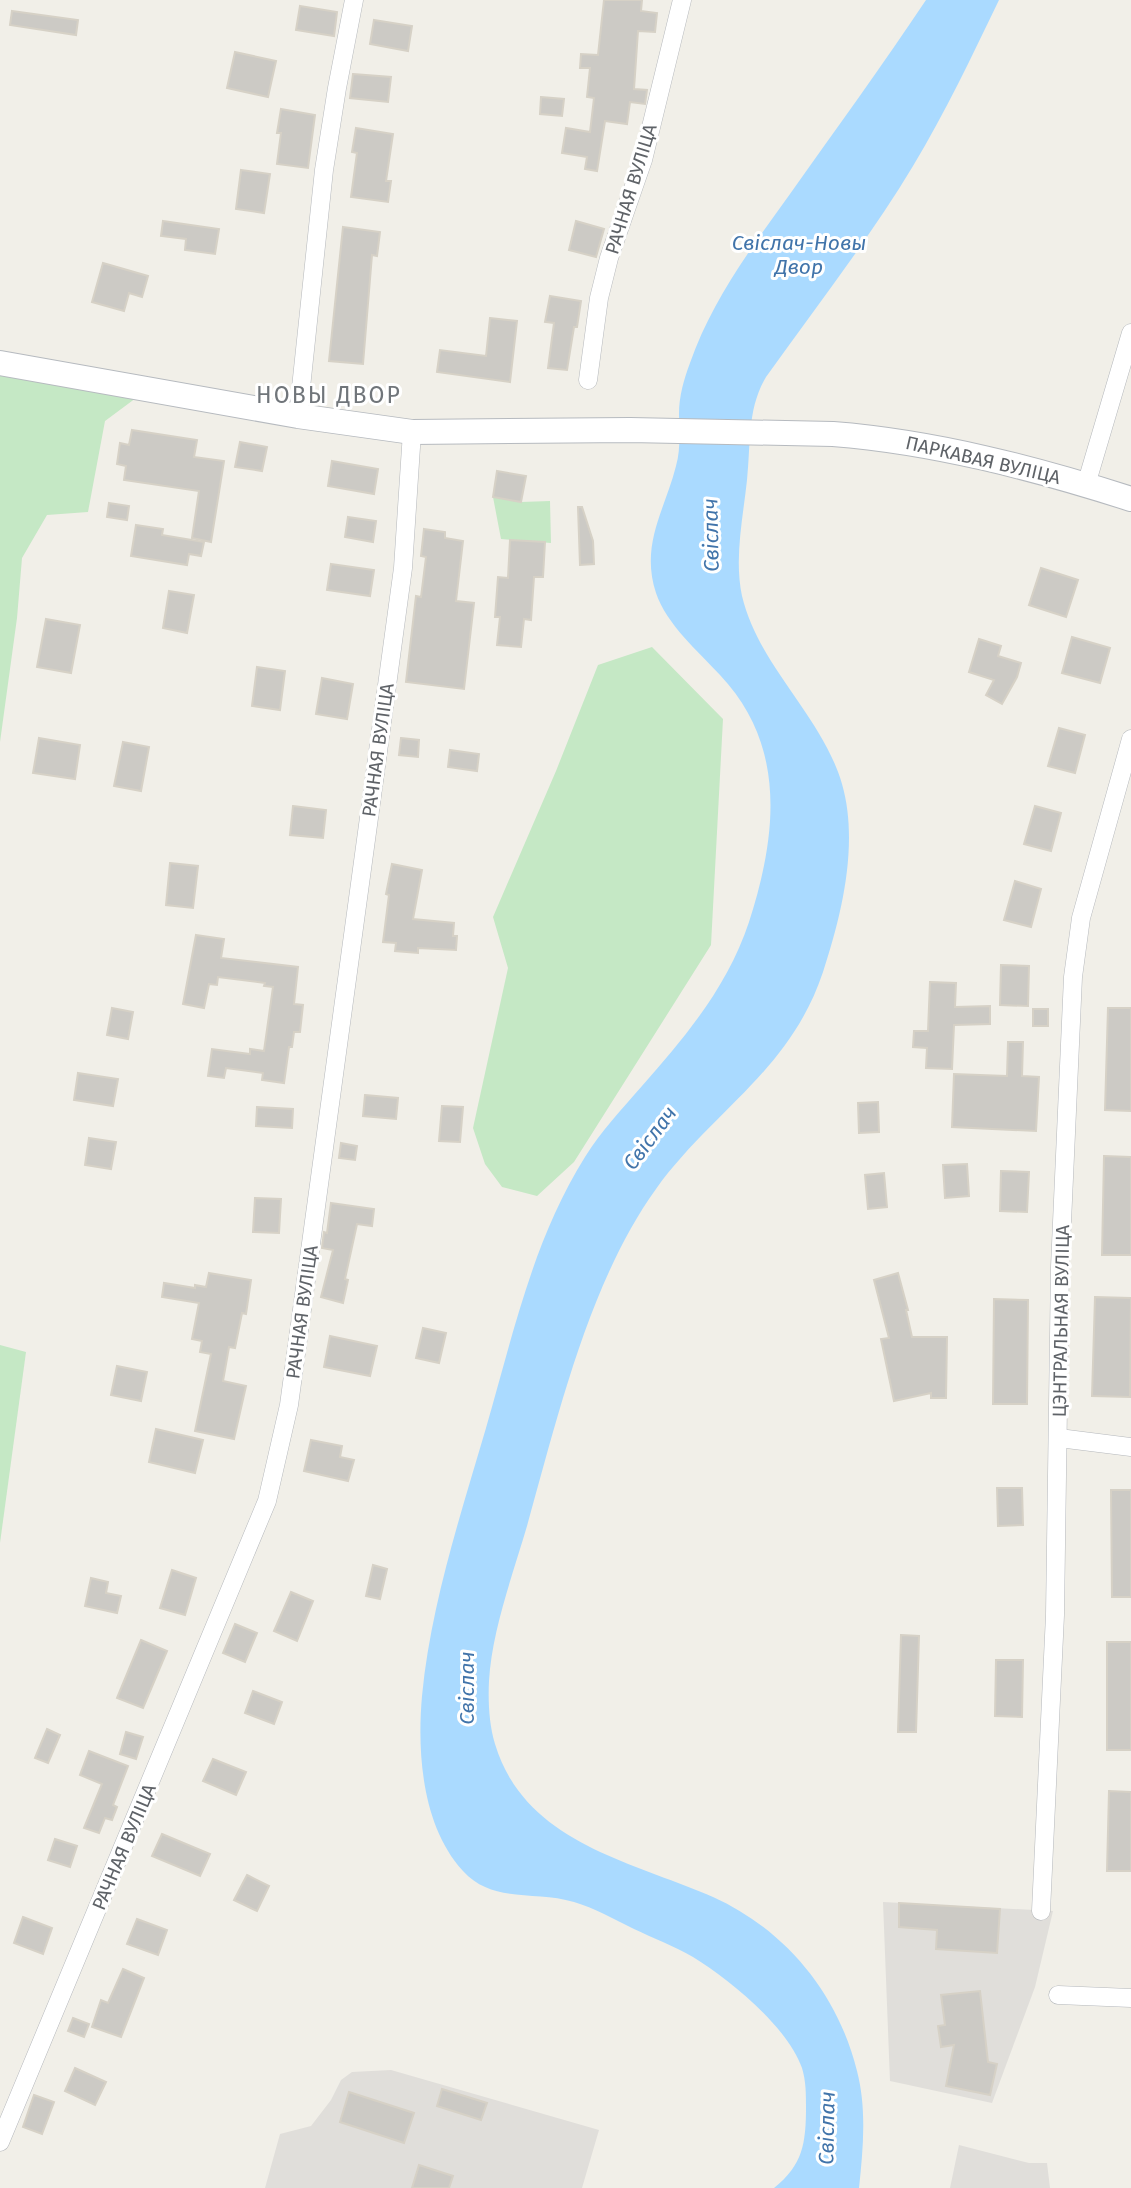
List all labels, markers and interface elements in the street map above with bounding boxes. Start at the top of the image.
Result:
street label: РАЧНАЯ ВУЛІЦА [600,121,662,257]
water label: Свіслач-Новы Двор [732,230,866,280]
district label: НОВЫ ДВОР [256,381,402,409]
street label: ПАРКАВАЯ ВУЛІЦА [903,431,1063,489]
water label: Свіслач [697,498,725,572]
street label: РАЧНАЯ ВУЛІЦА [357,682,399,818]
water label: Свіслач [617,1101,683,1175]
street label: ЦЭНТРАЛЬНАЯ ВУЛІЦА [1048,1224,1074,1418]
street label: РАЧНАЯ ВУЛІЦА [281,1244,323,1380]
water label: Свіслач [454,1651,480,1725]
street label: РАЧНАЯ ВУЛІЦА [87,1780,161,1914]
water label: Свіслач [813,2091,841,2165]

